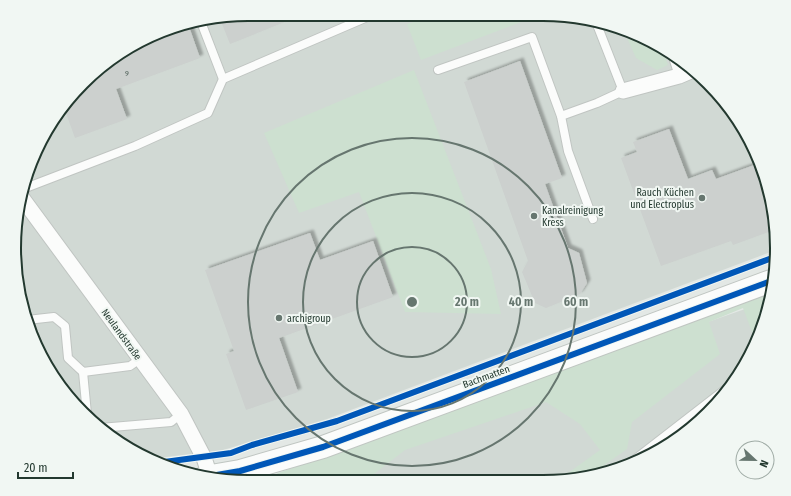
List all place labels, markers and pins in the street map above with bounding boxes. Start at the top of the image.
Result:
place label: Rauch Küchen und Electroplus [630,187,694,211]
marker: Rauch Küchen und Electroplus [697,193,707,203]
place label: Kanalreinigung Kress [542,205,603,229]
marker: Kanalreinigung Kress [529,211,539,221]
centre of rings [405,295,419,309]
marker: archigroup [274,313,284,323]
place label: archigroup [287,313,331,325]

